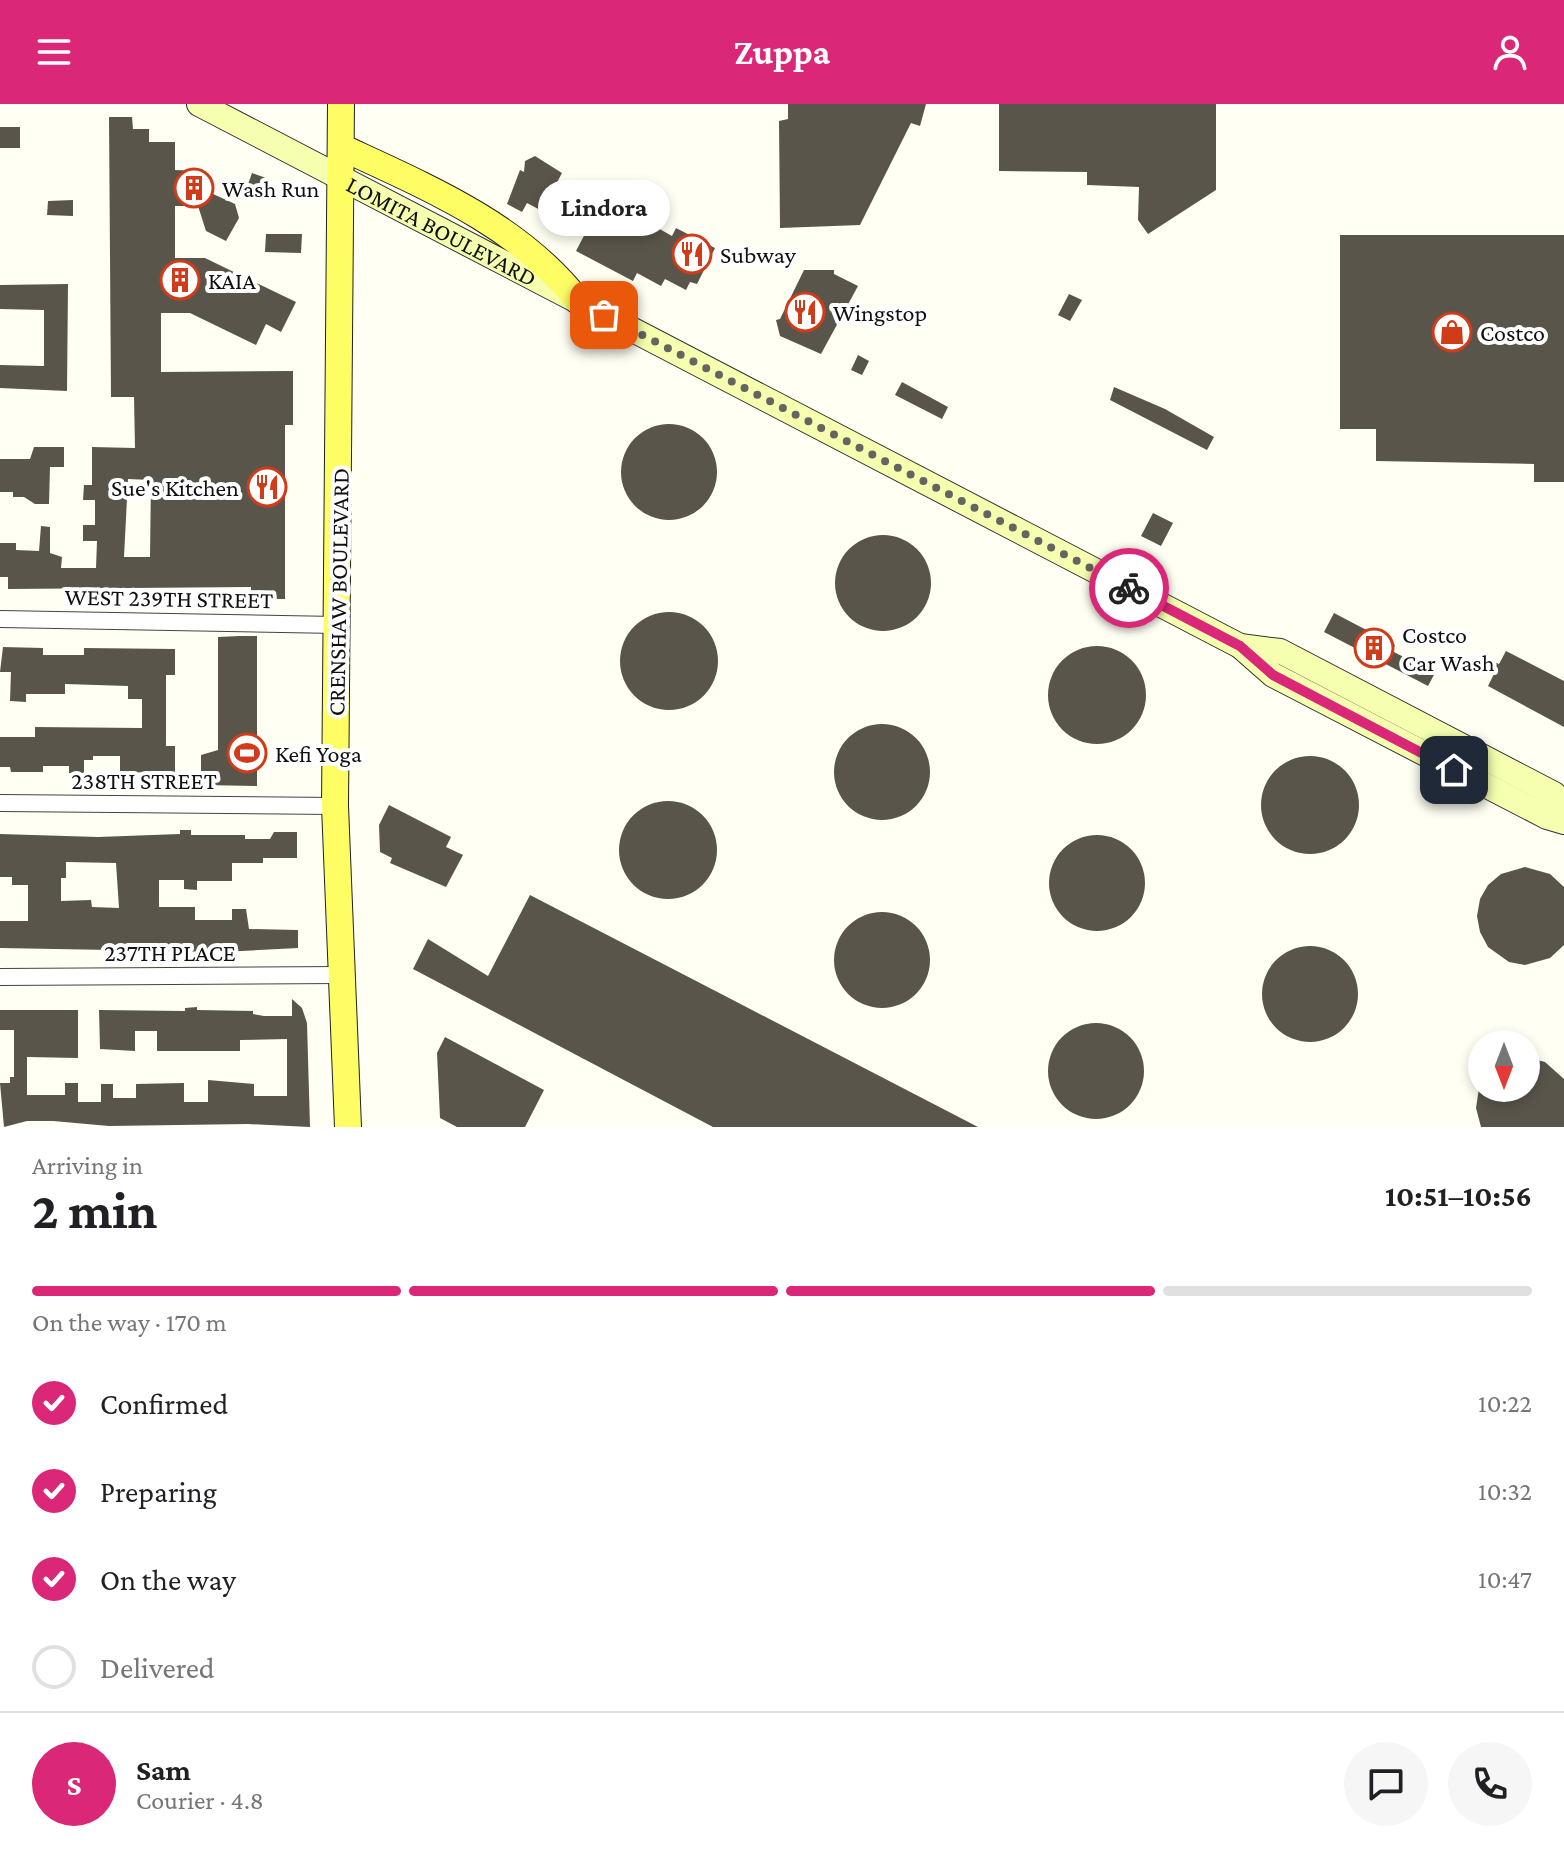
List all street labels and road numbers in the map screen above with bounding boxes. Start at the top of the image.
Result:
street label: LOMITA BOULEVARD [342,170,542,291]
street label: CRENSHAW BOULEVARD [322,468,354,716]
street label: WEST 239TH STREET [65,583,273,613]
street label: 238TH STREET [71,767,217,794]
street label: 237TH PLACE [104,939,236,966]

